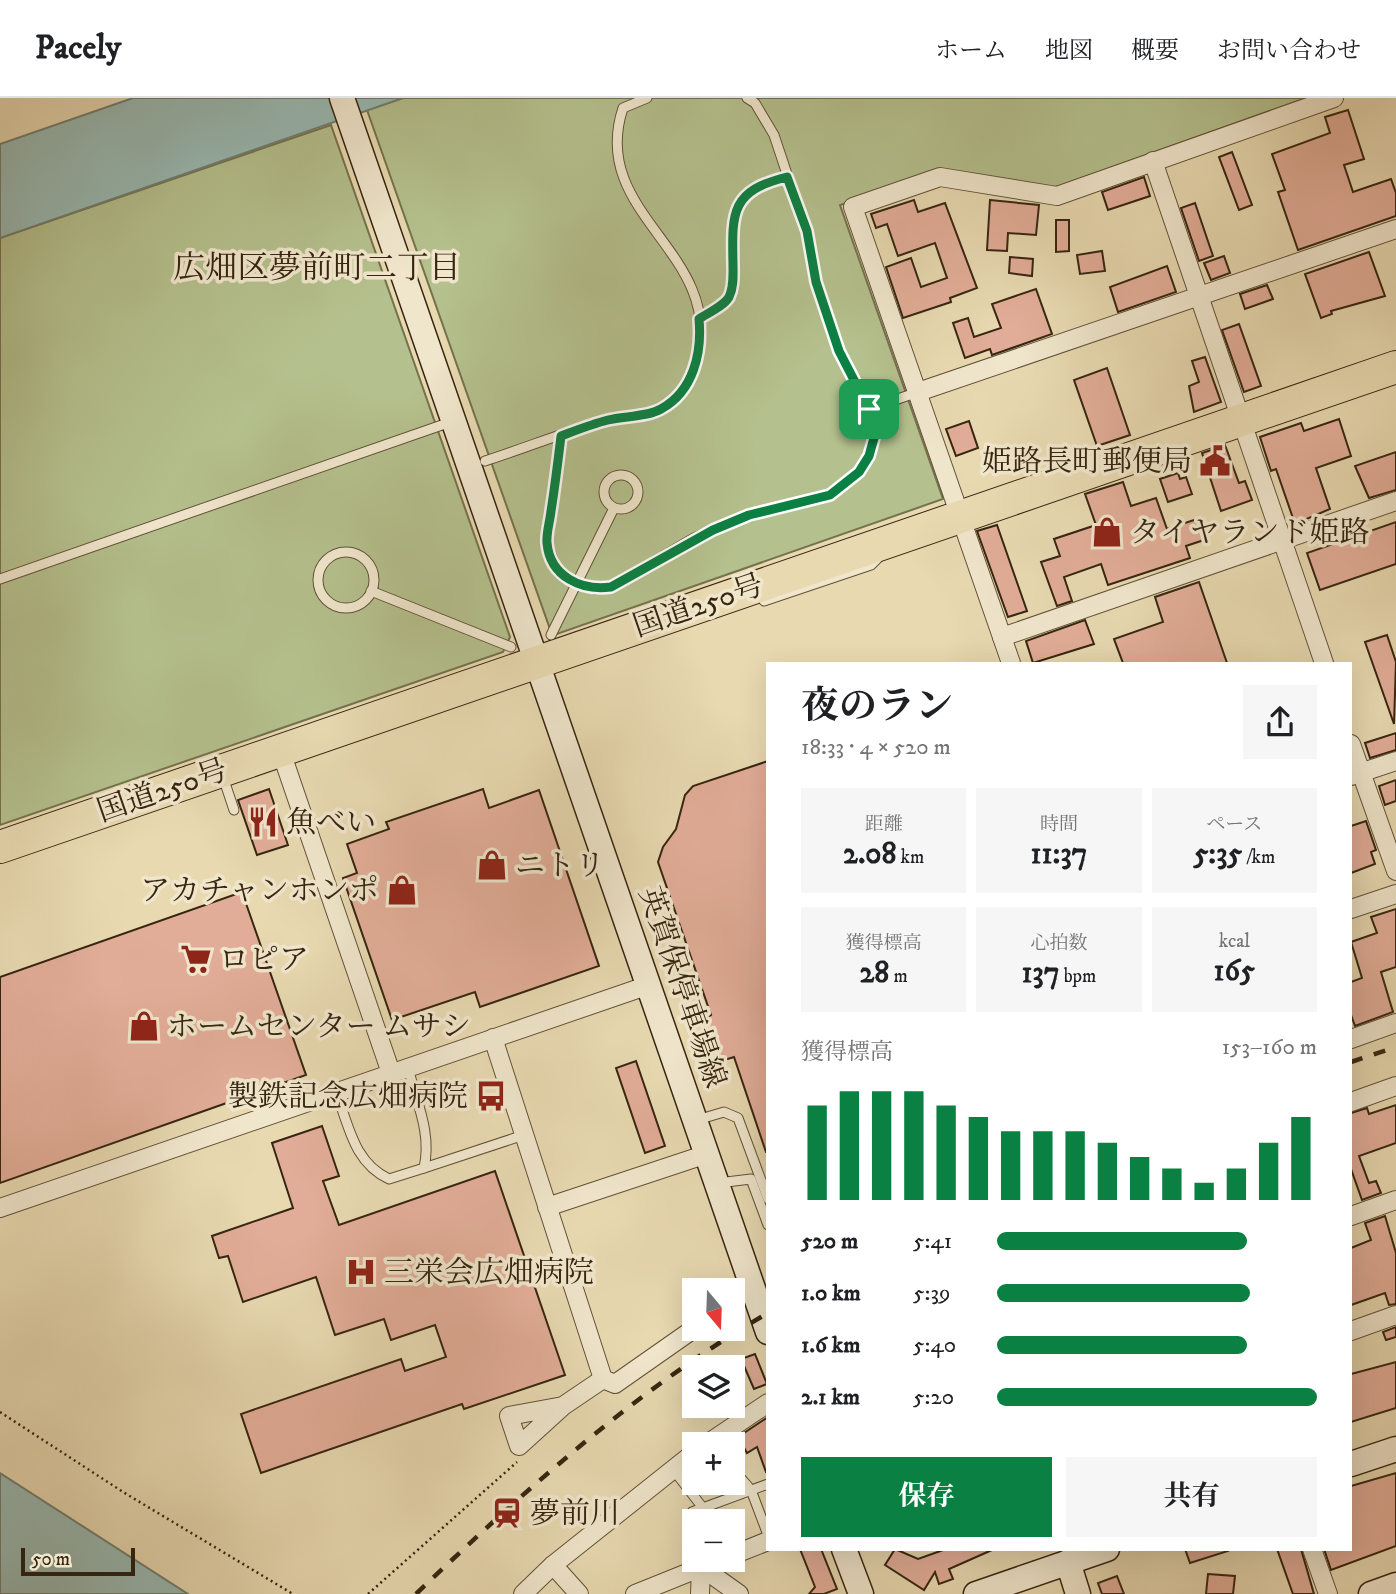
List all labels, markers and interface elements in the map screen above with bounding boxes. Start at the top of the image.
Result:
text: Pacely [35,28,121,69]
text: ホーム [935,36,1007,66]
text: 地図 [1045,36,1093,66]
text: 概要 [1131,36,1179,66]
text: お問い合わせ [1217,36,1361,66]
district label: 広畑区夢前町二丁目 [173,249,461,289]
pin [839,379,899,439]
icon: arrive [850,390,888,428]
place label: 姫路長町郵便局 [982,444,1192,481]
public building icon: 姫路長町郵便局 [1198,444,1232,478]
shop icon: タイヤランド姫路 [1090,515,1124,549]
place label: タイヤランド姫路 [1130,515,1369,552]
street label: 国道250号 [628,567,769,646]
text: 夜のラン [801,683,953,731]
button: share [1243,685,1317,759]
text: 18:33 · 4 × 520 m [801,733,951,762]
street label: 国道250号 [92,752,233,831]
restaurant icon: 魚べい [246,805,280,839]
place label: 魚べい [286,805,376,842]
text: 距離 [865,813,903,836]
text: 時間 [1040,813,1078,836]
text: ペース [1206,813,1262,836]
text: 2.08 [843,836,897,873]
text: 11:37 [1031,836,1087,873]
text: 5:35 [1193,836,1242,873]
text: km [897,846,924,869]
text: /km [1242,846,1275,869]
shop icon: ニトリ [475,848,509,882]
place label: ニトリ [515,848,605,885]
place label: アカチャンホンポ [140,873,379,910]
shop icon: アカチャンホンポ [385,873,419,907]
street label: 英賀保停車場線 [630,882,733,1093]
text: kcal [1219,930,1250,953]
text: 獲得標高 [846,932,922,955]
text: 心拍数 [1030,932,1088,955]
supermarket icon: ロピア [179,942,213,976]
place label: ロピア [219,942,309,979]
text: 165 [1214,953,1255,990]
text: 28 [860,955,889,992]
text: 137 [1022,955,1060,992]
text: m [889,965,908,988]
text: bpm [1060,965,1096,988]
shop icon: ホームセンター ムサシ [127,1009,161,1043]
place label: ホームセンター ムサシ [167,1009,471,1046]
text: 153–160 m [1222,1033,1317,1062]
text: 獲得標高 [801,1038,893,1067]
place label: 製鉄記念広畑病院 [228,1079,468,1116]
bus stop icon: 製鉄記念広畑病院 [474,1079,508,1113]
text: 520 m [801,1227,858,1256]
text: 5:41 [913,1227,952,1256]
hospital icon: 三栄会広畑病院 [344,1255,378,1289]
place label: 三栄会広畑病院 [384,1255,594,1292]
north arrow [682,1278,746,1340]
map controls [682,1278,745,1572]
text: 1.0 km [801,1279,861,1308]
text: 5:39 [913,1279,951,1308]
text: 1.6 km [801,1331,860,1360]
text: 5:40 [913,1331,956,1360]
button: layers [682,1355,745,1418]
text: 2.1 km [801,1383,860,1412]
text: 5:20 [913,1383,954,1412]
button: + [682,1432,745,1495]
button: 保存 [801,1457,1052,1537]
button: 共有 [1066,1457,1317,1537]
station icon: 夢前川 [490,1496,524,1530]
place label: 夢前川 [530,1496,620,1533]
button: − [682,1509,745,1572]
scale bar [21,1545,135,1577]
text: 50 m [32,1548,70,1571]

